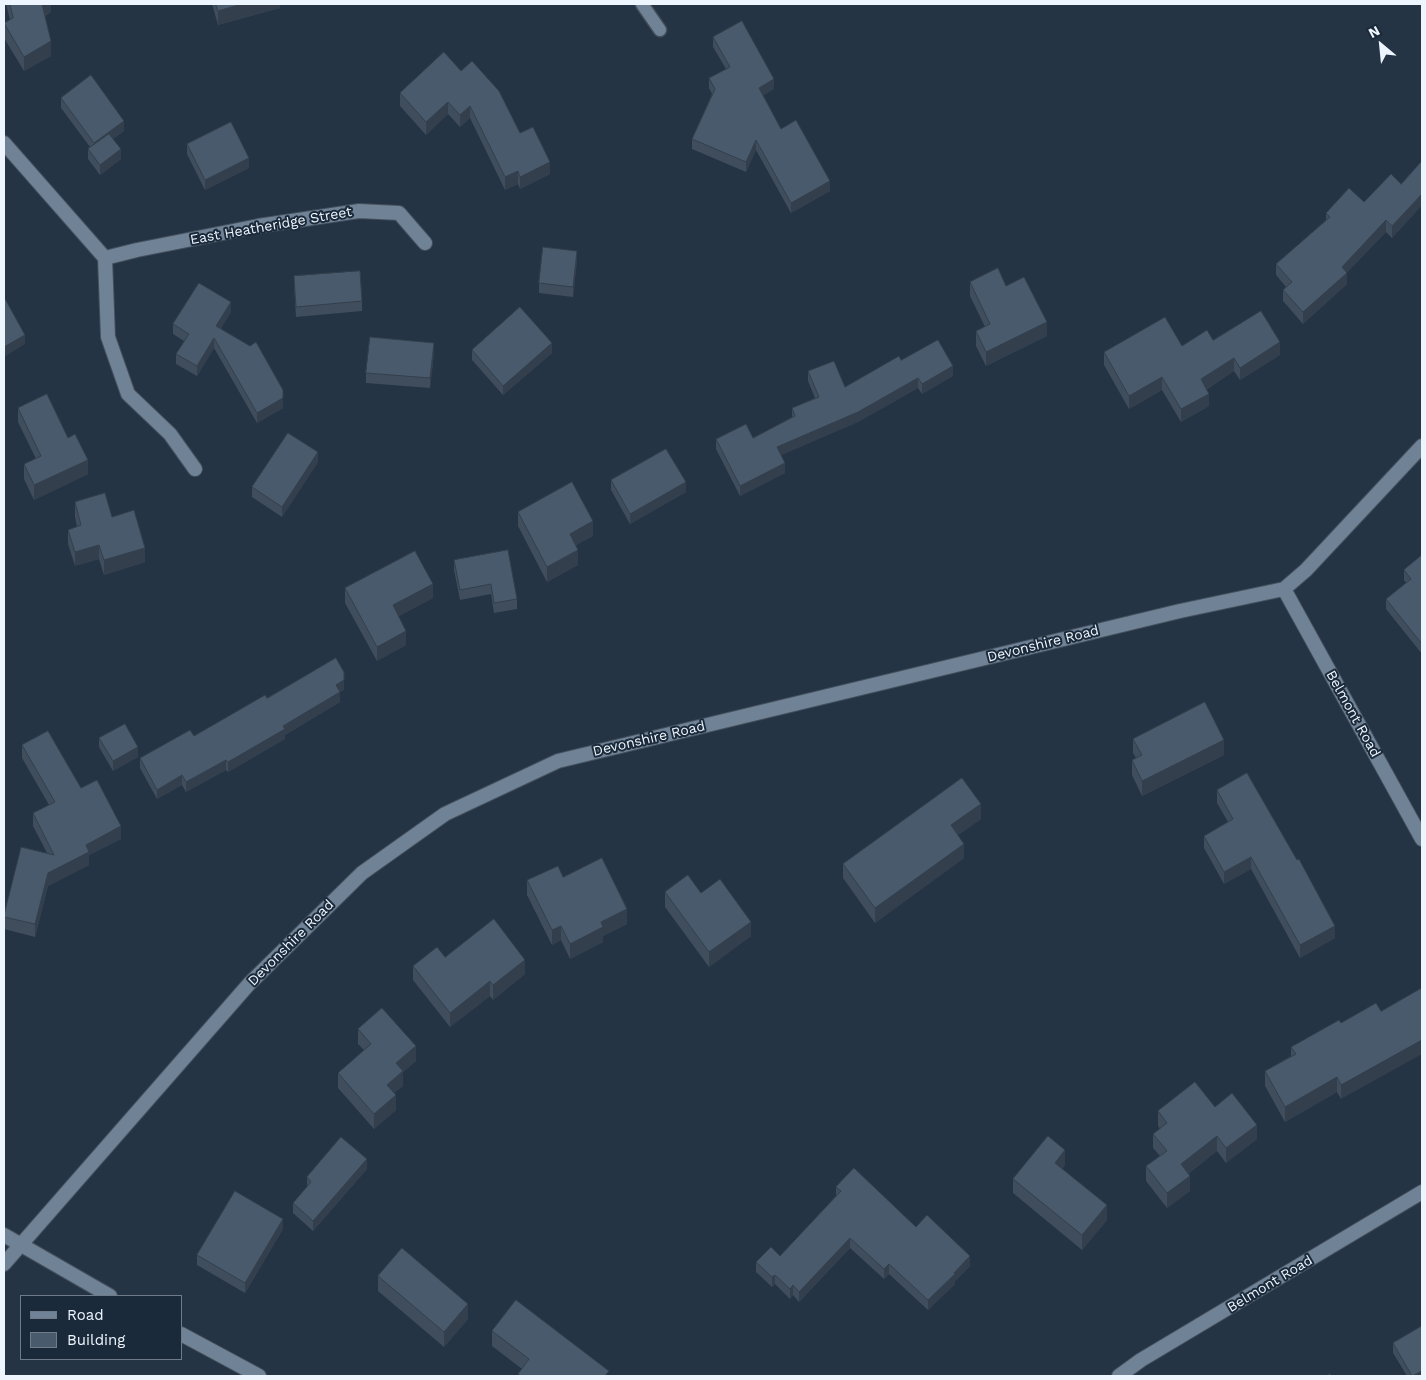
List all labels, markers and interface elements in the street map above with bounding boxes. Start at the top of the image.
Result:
north arrow [1356,20,1406,70]
text: N [1366,22,1382,41]
street label: East Heatheridge Street [189,203,353,249]
street label: Devonshire Road [985,622,1101,666]
street label: Belmont Road [1322,668,1384,760]
street label: Devonshire Road [591,718,707,760]
street label: Devonshire Road [245,897,337,989]
street label: Belmont Road [1224,1252,1316,1316]
legend [20,1295,182,1360]
text: Road [67,1306,104,1324]
text: Building [67,1331,125,1349]

